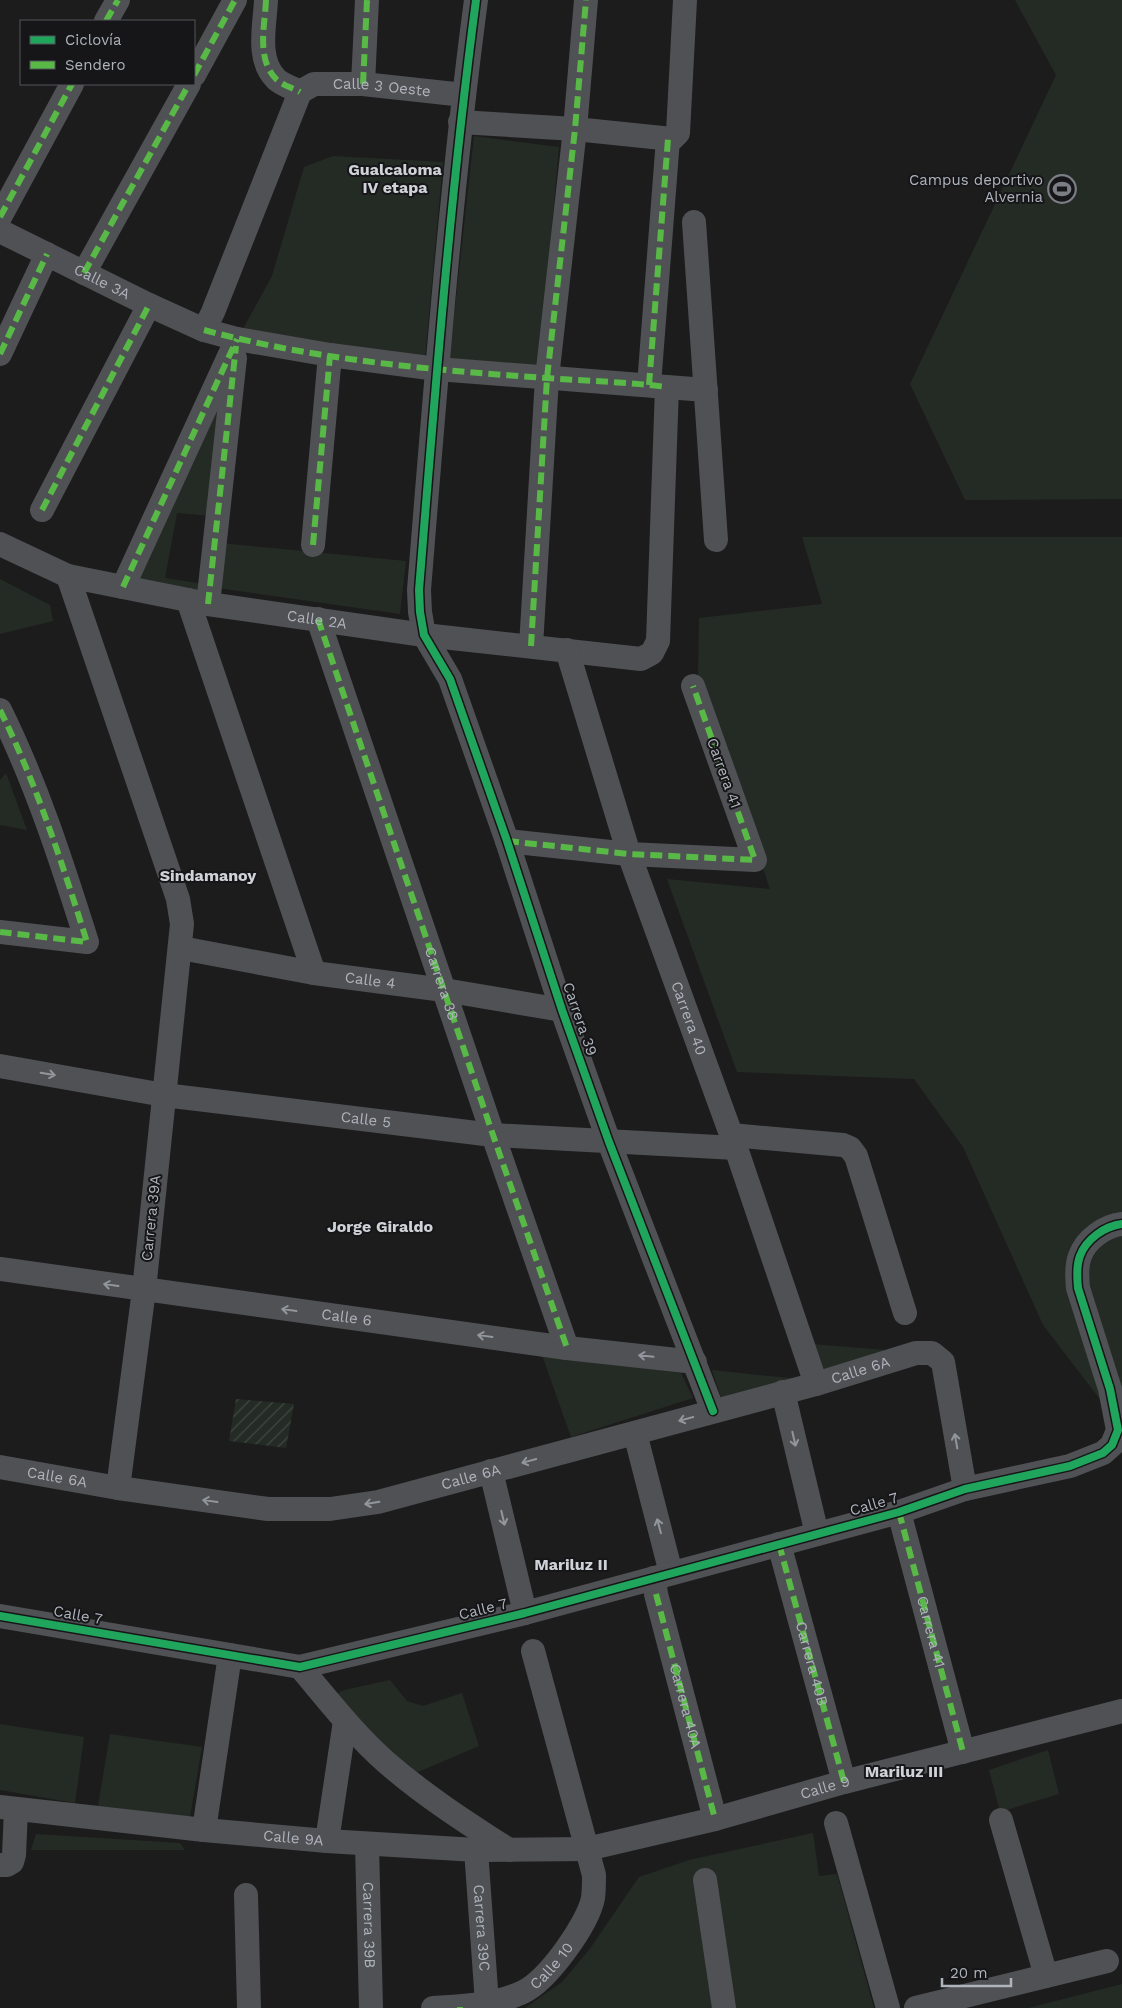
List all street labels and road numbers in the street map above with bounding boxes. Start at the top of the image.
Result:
street label: Calle 3 Oeste [333,75,432,100]
street label: Calle 3A [71,260,133,303]
street label: Calle 2A [286,606,348,633]
street label: Carrera 41 [703,735,745,811]
street label: Carrera 38 [421,944,462,1023]
street label: Calle 4 [344,968,397,993]
street label: Carrera 40 [667,979,710,1058]
street label: Carrera 39 [559,980,601,1058]
street label: Calle 5 [340,1108,392,1132]
street label: Carrera 39A [138,1174,164,1262]
street label: Calle 6 [320,1305,373,1330]
street label: Calle 6A [829,1353,892,1388]
street label: Calle 6A [439,1460,503,1494]
street label: Calle 6A [26,1463,89,1491]
street label: Calle 7 [848,1489,900,1519]
street label: Calle 7 [457,1594,509,1624]
street label: Carrera 41 [913,1594,949,1670]
street label: Calle 7 [52,1602,104,1628]
street label: Carrera 40B [792,1619,832,1708]
street label: Carrera 40A [666,1662,705,1751]
street label: Calle 9 [798,1772,852,1803]
street label: Calle 9A [262,1826,325,1850]
street label: Carrera 39B [359,1882,379,1968]
street label: Carrera 39C [469,1884,494,1972]
street label: Calle 10 [526,1939,577,1993]

